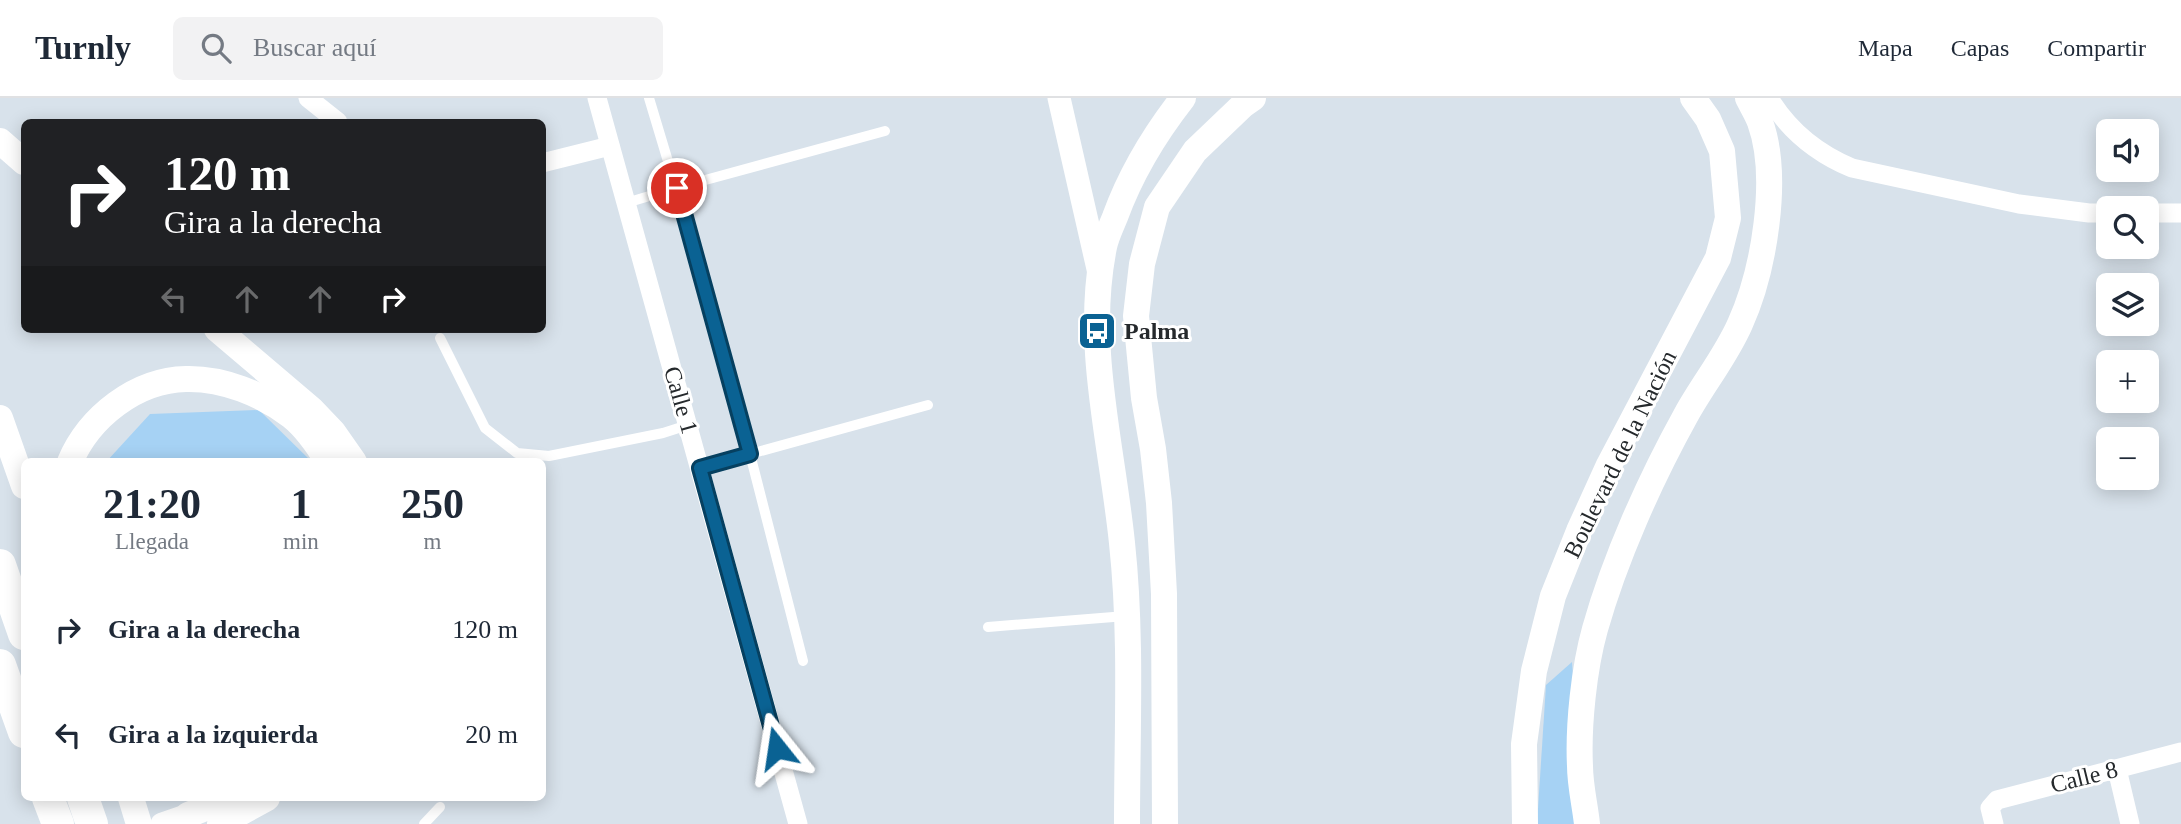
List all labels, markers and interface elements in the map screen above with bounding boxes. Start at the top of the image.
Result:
search box [173,17,663,80]
icon: search [197,29,235,67]
text: Turnly [35,30,131,66]
text: Buscar aquí [253,33,376,62]
text: Mapa [1858,35,1913,61]
text: Capas [1951,35,2009,61]
text: Compartir [2047,35,2146,61]
map controls [2096,119,2159,490]
button: sound [2096,119,2159,182]
text: 120 m [164,146,291,201]
icon: right [49,147,140,238]
pin [647,158,707,218]
icon: arrive [658,169,696,207]
button: search [2096,196,2159,259]
text: Gira a la derecha [164,204,382,240]
button: layers [2096,273,2159,336]
icon: left [155,280,193,318]
icon: ahead [228,280,266,318]
icon: ahead [301,280,339,318]
icon: right [374,280,412,318]
bus stop icon: Palma [1076,310,1118,352]
place label: Palma [1124,318,1189,344]
street label: Boulevard de la Nación [1559,346,1681,562]
button: + [2096,350,2159,413]
street label: Calle 1 [659,363,703,437]
button: − [2096,427,2159,490]
text: 21:20 [103,481,201,527]
text: 1 [290,481,311,527]
text: 250 [401,481,464,527]
text: Llegada [115,529,189,554]
text: min [283,529,319,554]
text: m [423,529,441,554]
icon: right [49,611,87,649]
text: Gira a la derecha [108,615,300,644]
text: 120 m [452,615,518,644]
position arrow [740,711,814,785]
icon: left [49,716,87,754]
text: Gira a la izquierda [108,720,318,749]
text: 20 m [465,720,518,749]
street label: Calle 8 [2048,756,2120,798]

